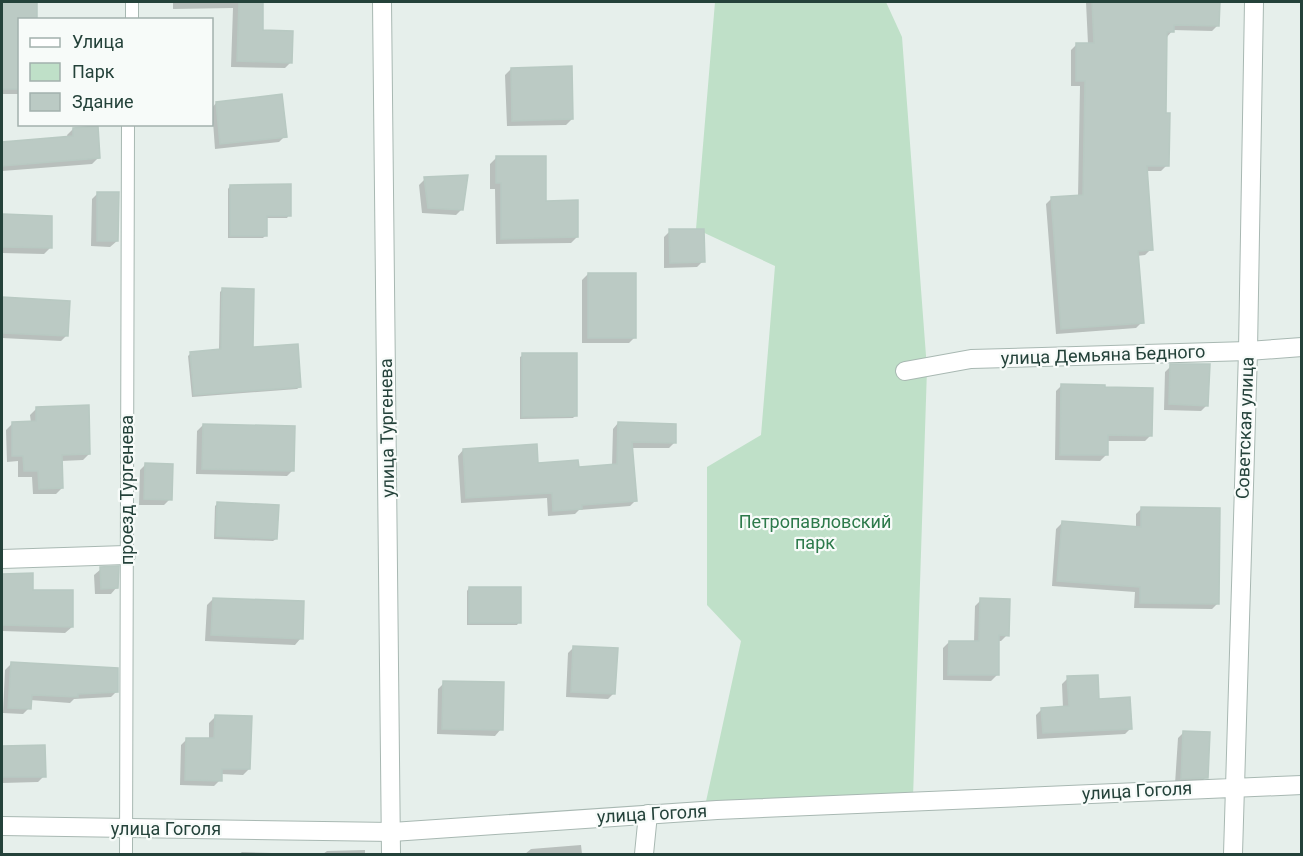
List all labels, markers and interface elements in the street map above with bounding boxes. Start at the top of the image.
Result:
legend [18,18,213,126]
text: Улица [72,31,124,52]
text: Парк [72,61,115,82]
text: Здание [72,91,134,112]
street label: улица Демьяна Бедного [1000,340,1206,369]
street label: Советская улица [1232,356,1257,499]
street label: улица Тургенева [375,358,398,498]
street label: проезд Тургенева [116,415,137,565]
park label: Петропавловский парк [739,511,891,553]
street label: улица Гоголя [1081,777,1193,804]
street label: улица Гоголя [596,800,708,827]
street label: улица Гоголя [111,818,221,839]

